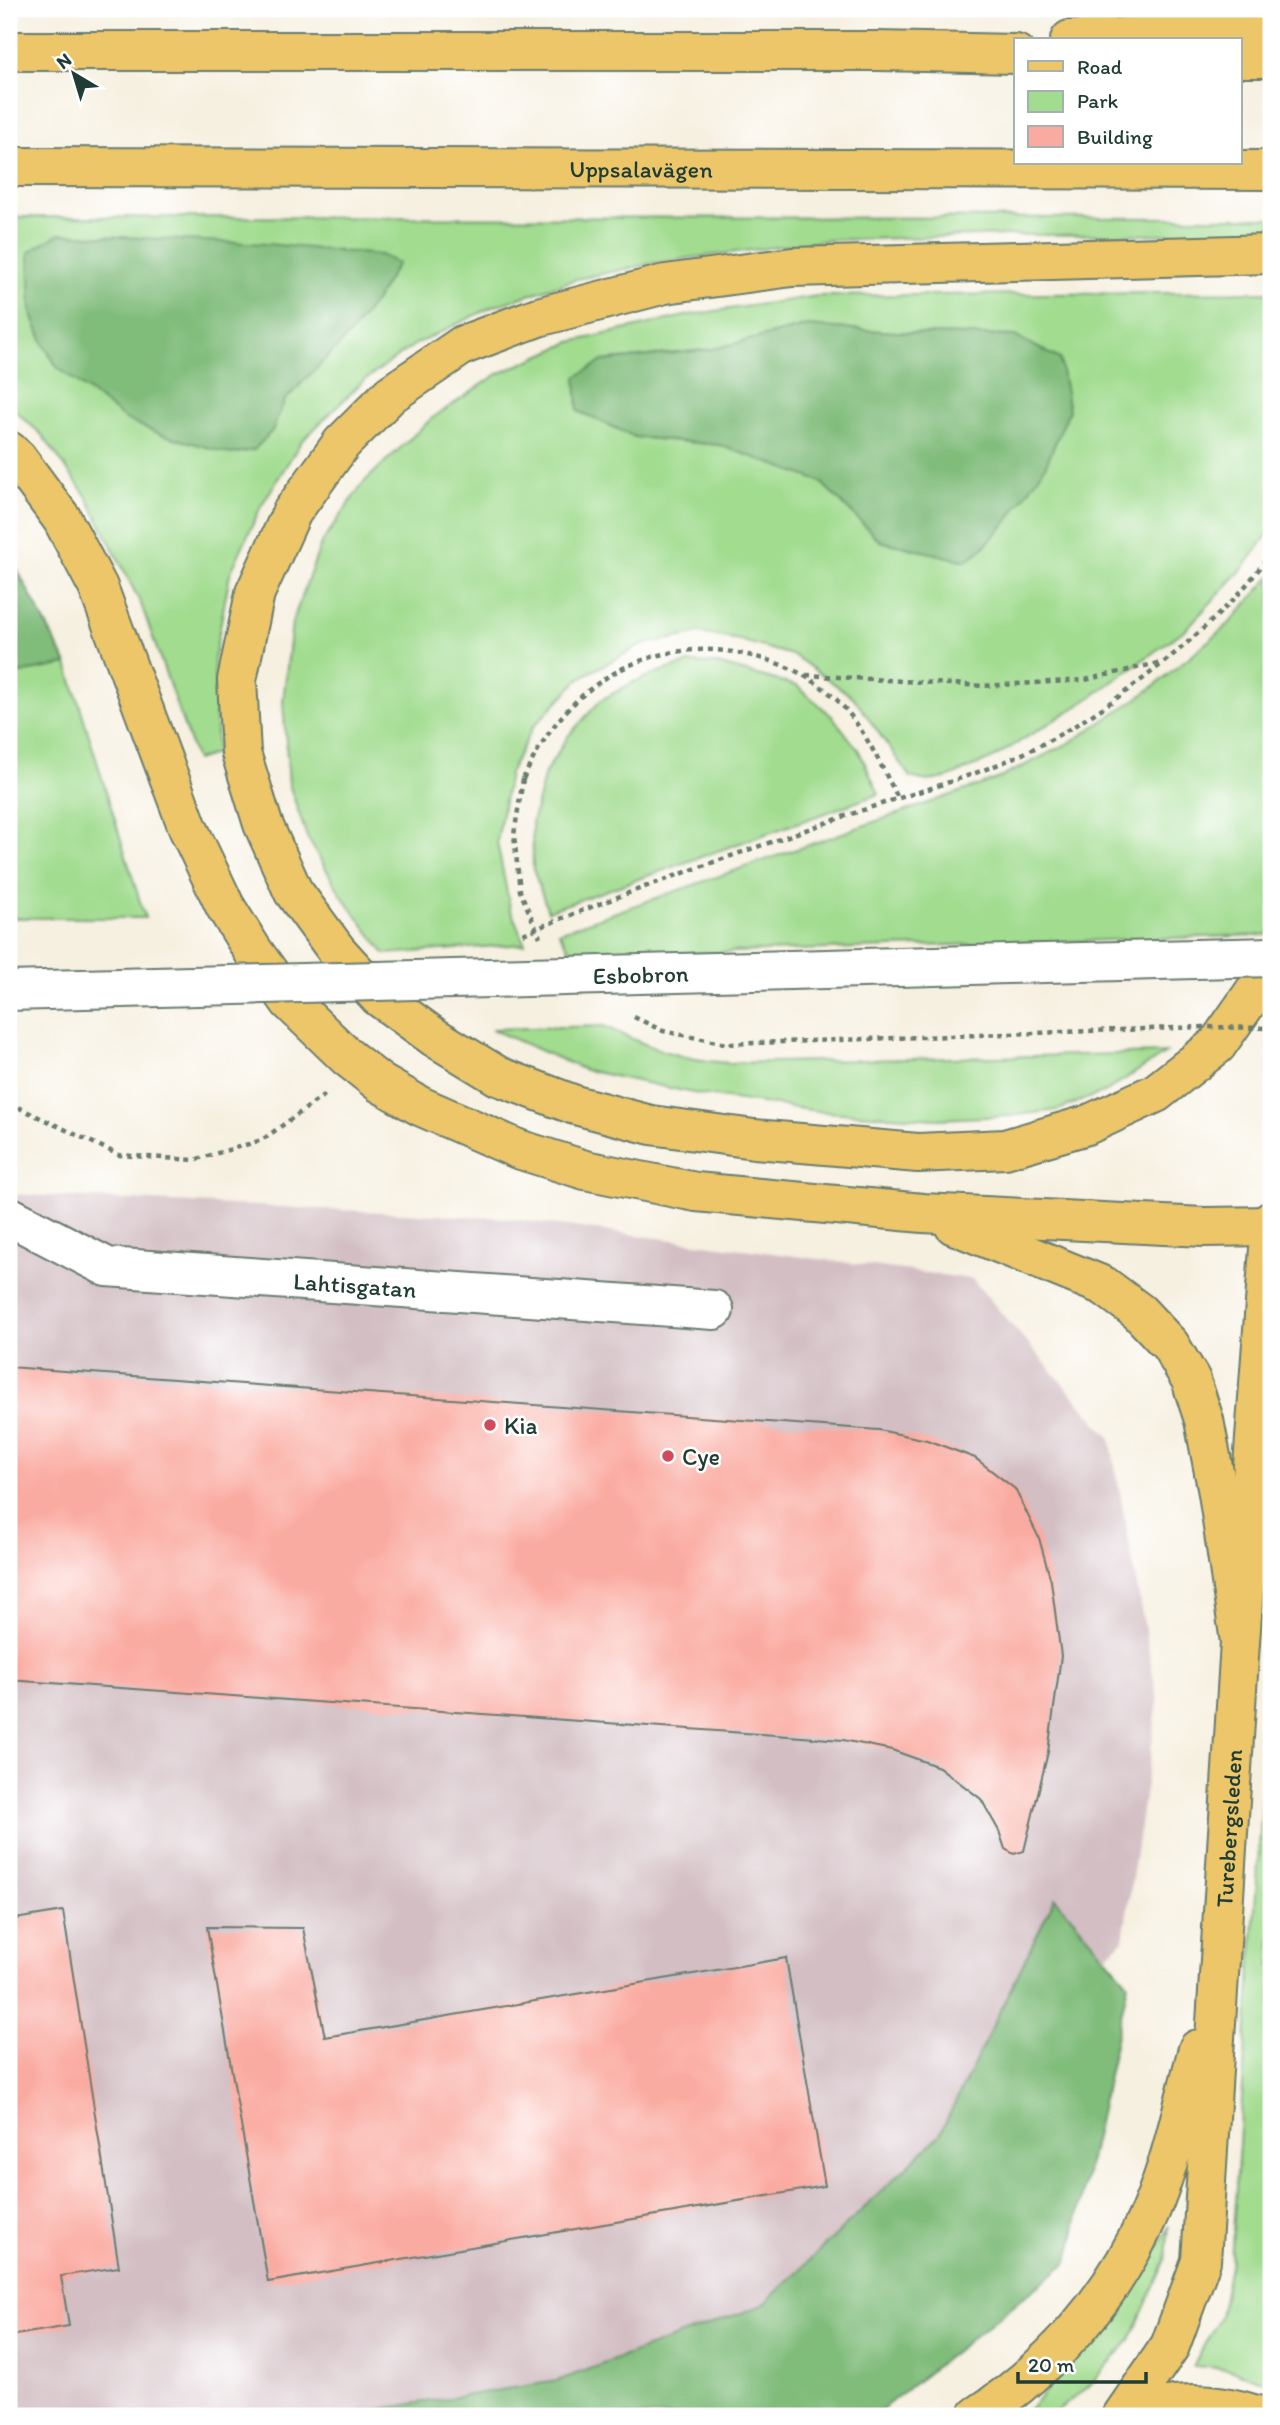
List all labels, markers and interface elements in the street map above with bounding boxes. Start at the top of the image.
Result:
north arrow [38,38,108,108]
legend [1014,38,1242,164]
text: N [52,48,76,74]
text: Road [1077,54,1123,79]
text: Park [1077,88,1119,113]
text: Building [1077,124,1153,149]
street label: Uppsalavägen [569,154,713,183]
street label: Esbobron [592,958,689,990]
street label: Lahtisgatan [292,1266,418,1303]
place label: Kia [504,1411,537,1440]
marker: Kia [482,1417,498,1433]
place label: Cye [682,1442,720,1471]
marker: Cye [660,1448,676,1464]
street label: Turebergsleden [1209,1748,1248,1908]
scale bar [1018,2341,1145,2385]
text: 20 m [1028,2352,1075,2377]

